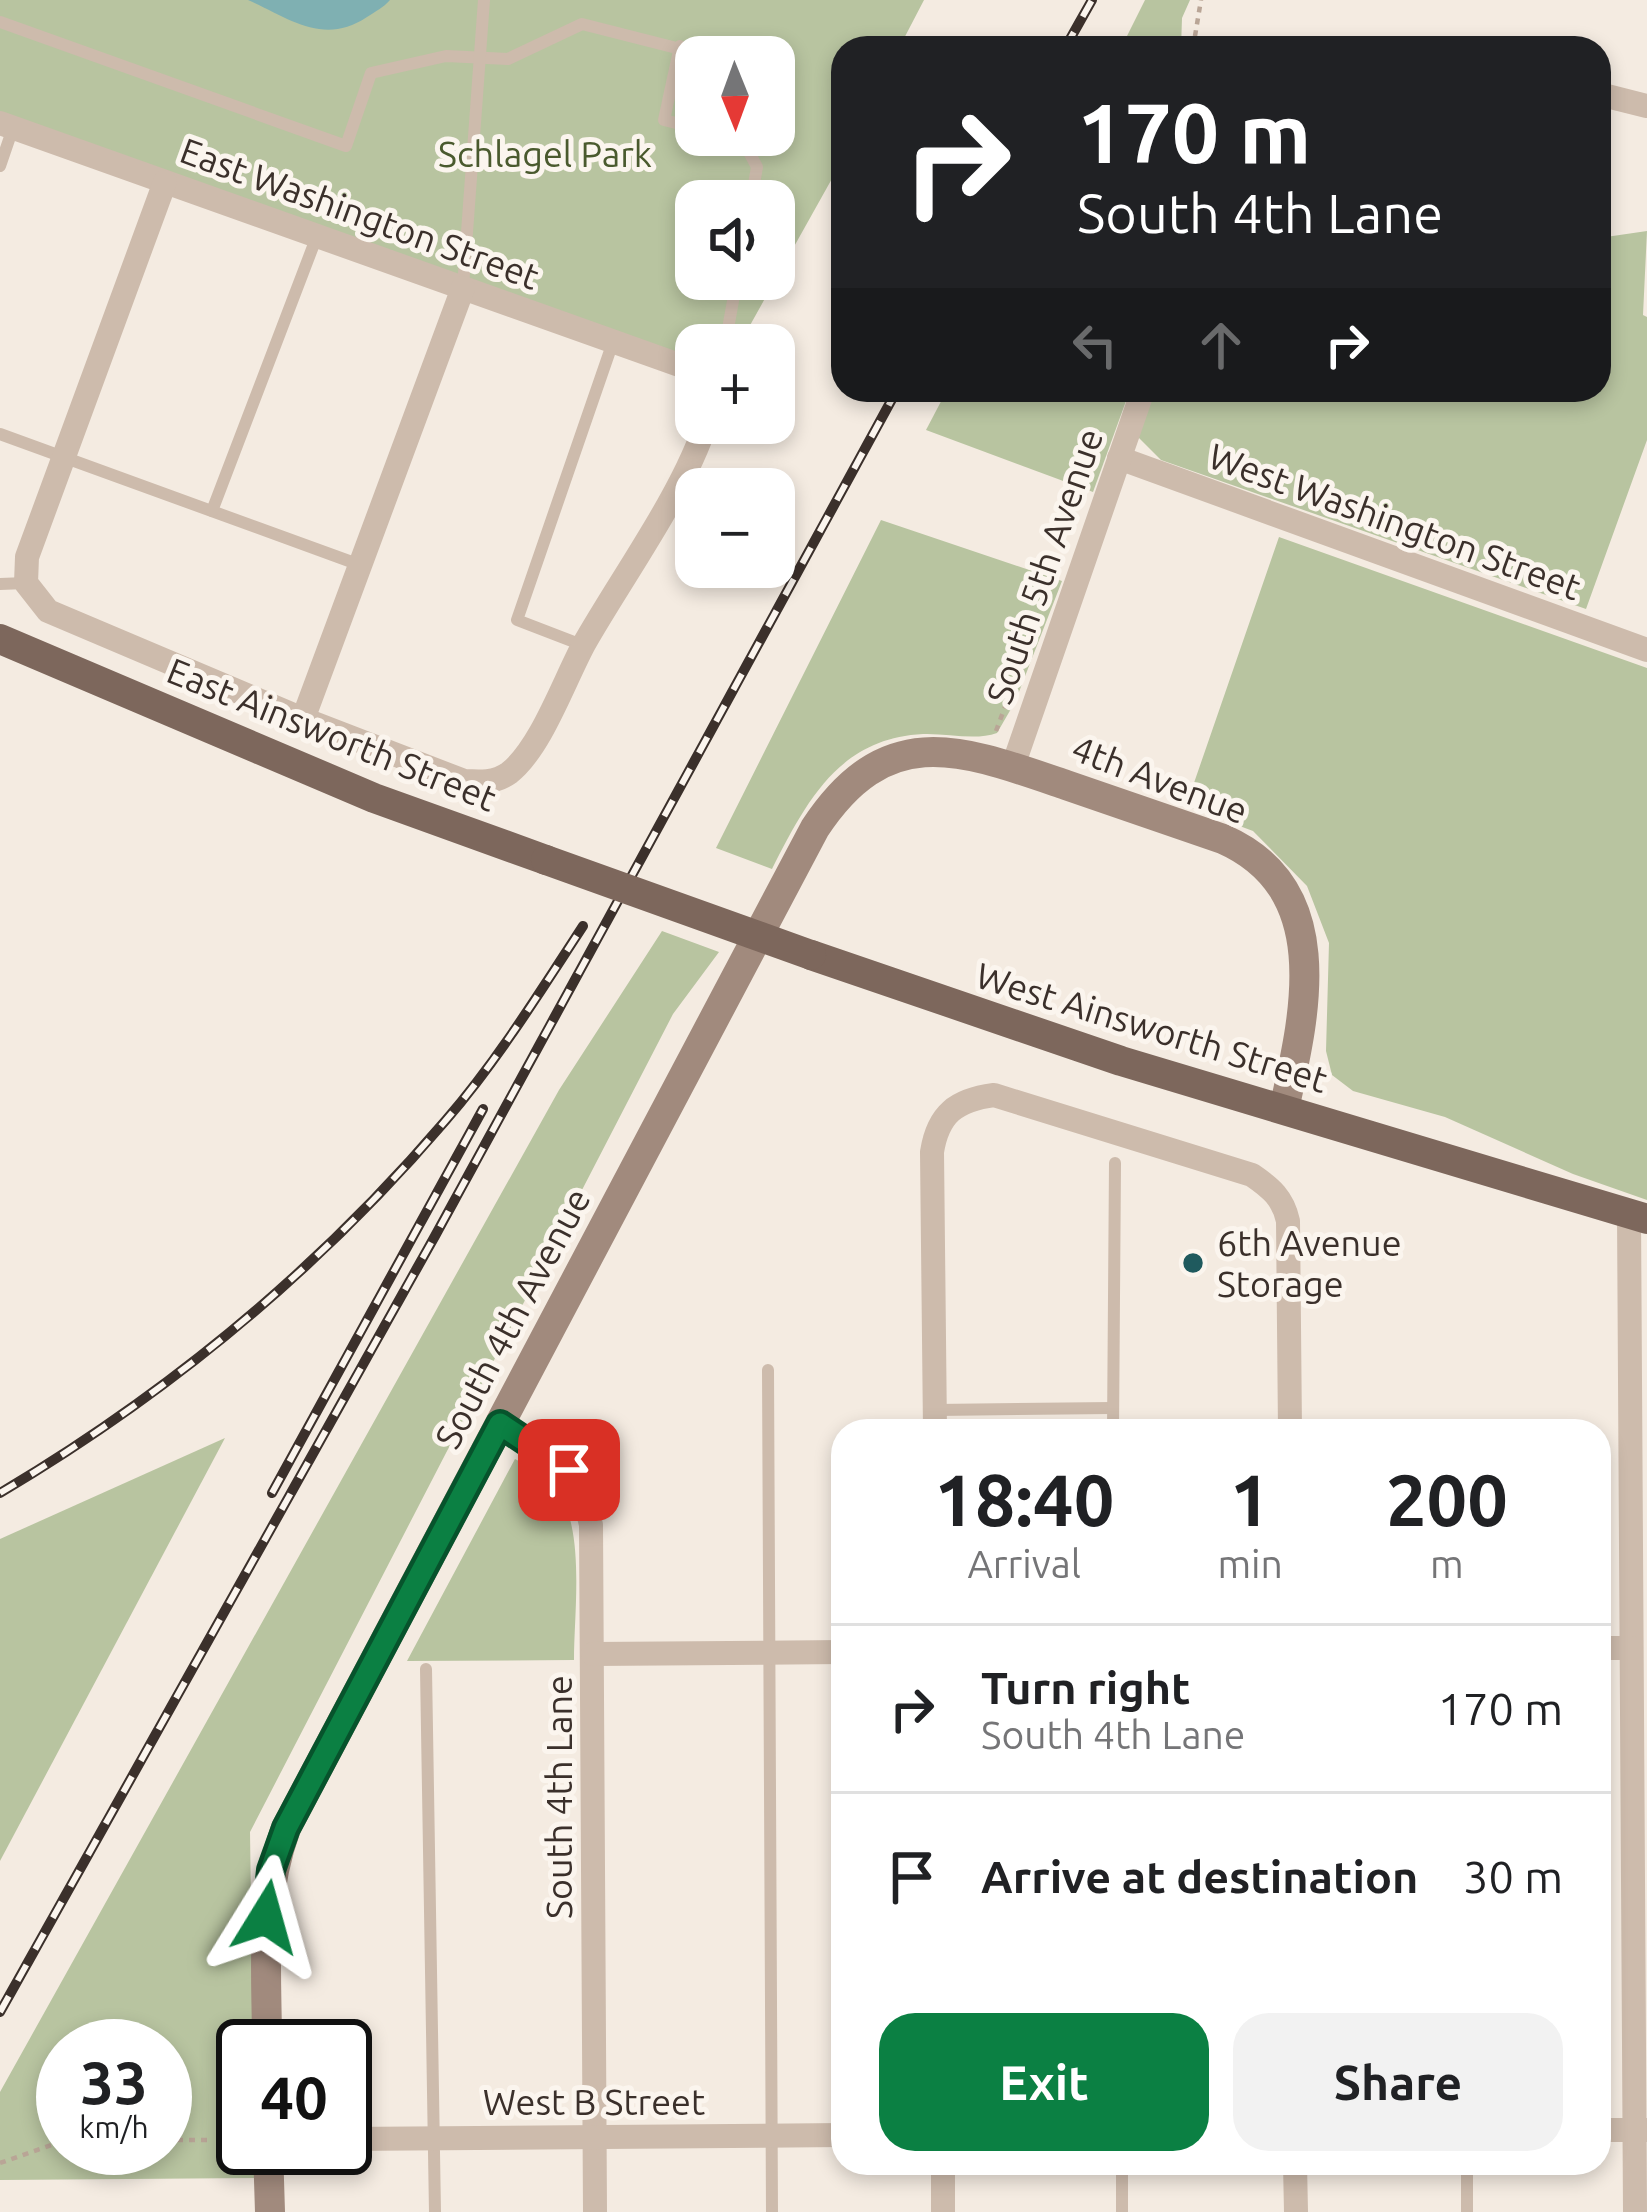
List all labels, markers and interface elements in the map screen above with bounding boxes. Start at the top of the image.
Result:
north arrow [675,36,795,156]
map controls [675,36,795,588]
icon: right [879,84,1035,240]
text: 170 m [1077,85,1311,179]
street label: East Washington Street [175,129,545,297]
park label: Schlagel Park [438,133,652,174]
button: sound [675,180,795,300]
text: South 4th Lane [1077,183,1443,243]
icon: left [1062,312,1128,378]
icon: ahead [1188,312,1254,378]
icon: right [1314,312,1380,378]
button: + [675,324,795,444]
street label: South 5th Avenue [978,423,1110,709]
street label: West Washington Street [1204,435,1586,607]
button: − [675,468,795,588]
street label: East Ainsworth Street [162,649,502,819]
street label: 4th Avenue [1067,727,1253,831]
street label: West Ainsworth Street [971,954,1333,1100]
street label: South 4th Avenue [426,1181,598,1455]
place label: 6th Avenue Storage [1217,1222,1402,1304]
marker: 6th Avenue Storage [1180,1250,1206,1276]
pin [518,1419,620,1521]
icon: arrive [536,1437,602,1503]
text: 18:40 [934,1459,1114,1540]
text: 1 [1230,1459,1270,1540]
text: 200 [1386,1459,1508,1540]
text: Arrival [967,1542,1081,1585]
text: min [1217,1542,1283,1585]
text: m [1430,1542,1464,1585]
text: Turn right [981,1662,1190,1713]
street label: South 4th Lane [538,1675,579,1919]
icon: right [879,1676,945,1742]
text: 170 m [1438,1683,1563,1734]
text: South 4th Lane [981,1713,1245,1756]
icon: arrive [879,1844,945,1910]
text: Arrive at destination [981,1851,1418,1902]
text: 30 m [1463,1851,1563,1902]
position arrow [203,1854,329,1980]
button: Exit [879,2013,1209,2151]
button: Share [1233,2013,1563,2151]
speed limit sign: 40 [216,2019,372,2175]
text: 33 [80,2048,148,2115]
street label: West B Street [483,2081,705,2122]
text: km/h [79,2110,149,2144]

